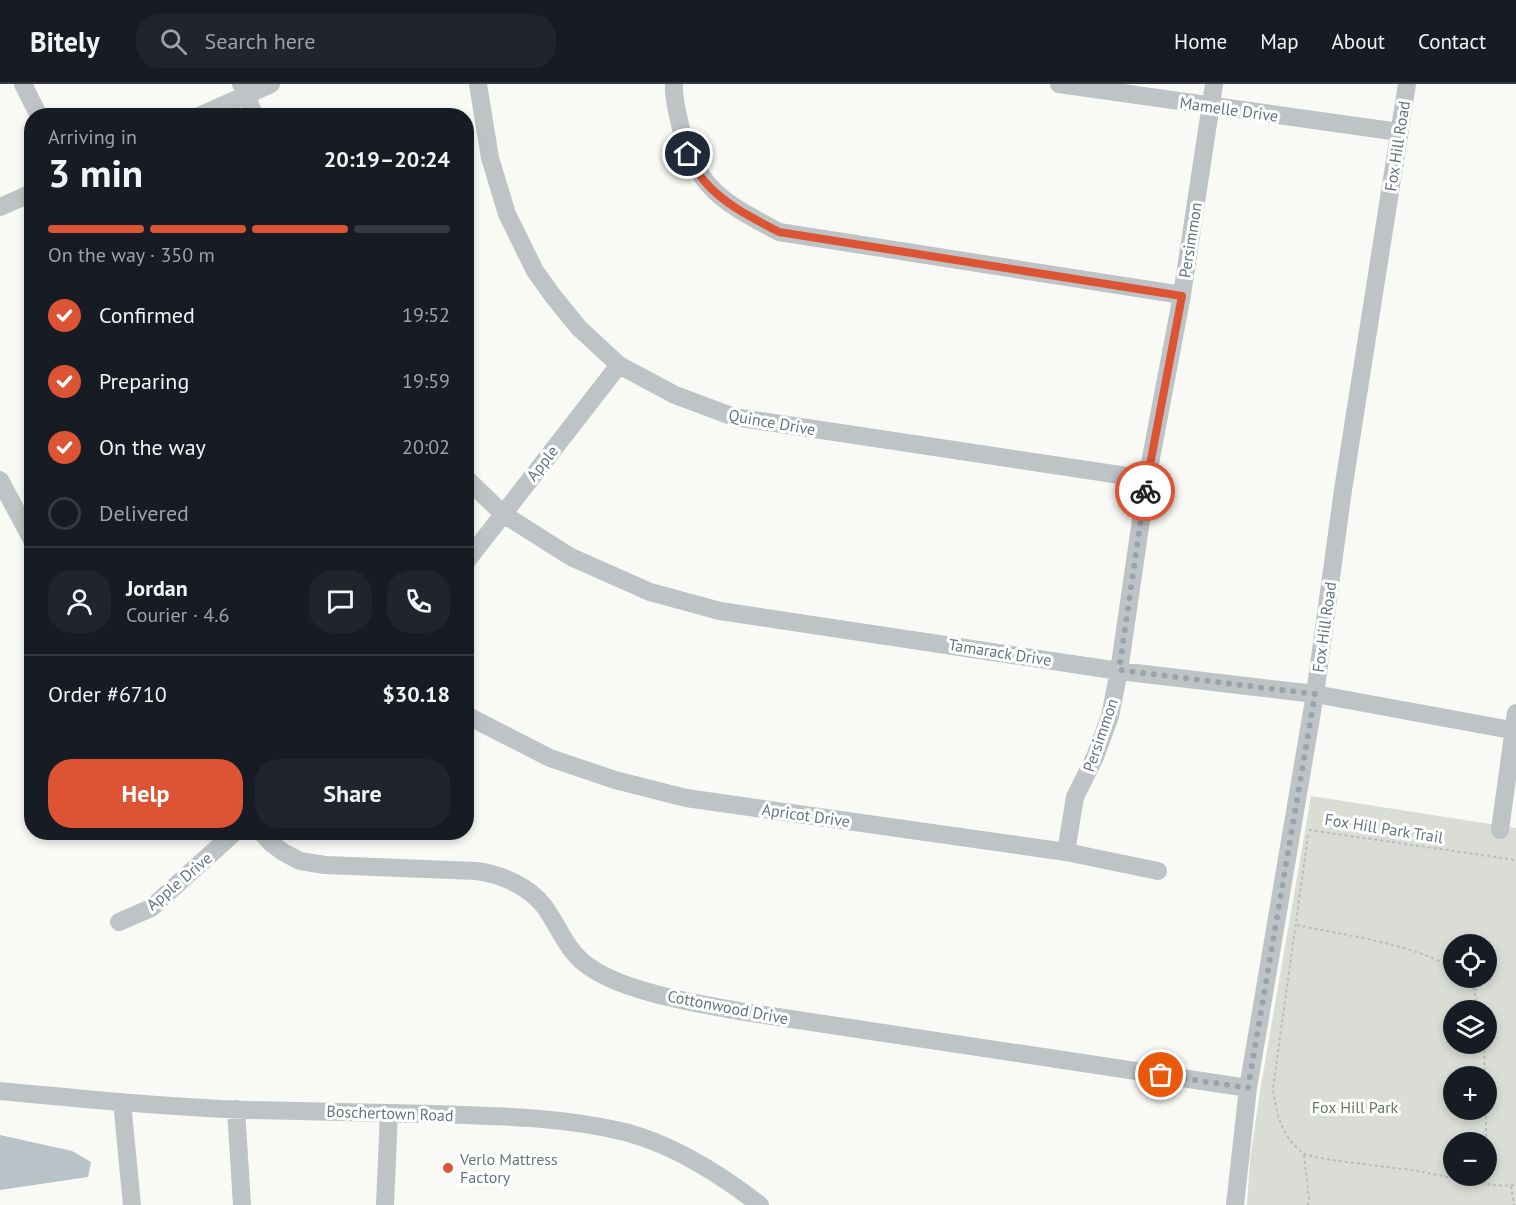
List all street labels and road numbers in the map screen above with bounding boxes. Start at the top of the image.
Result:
street label: Mamelle Drive [1178,92,1280,126]
street label: Fox Hill Road [1380,99,1414,193]
street label: Persimmon [1174,201,1206,279]
street label: Quince Drive [727,405,817,439]
street label: Apple [522,441,562,485]
street label: Fox Hill Road [1308,581,1340,673]
street label: Tamarack Drive [947,634,1053,670]
street label: Persimmon [1078,696,1122,774]
street label: Apricot Drive [761,799,851,831]
street label: Fox Hill Park Trail [1323,809,1445,847]
street label: Apple Drive [142,848,216,914]
street label: Cottonwood Drive [666,985,790,1029]
street label: Boschertown Road [326,1101,454,1125]

